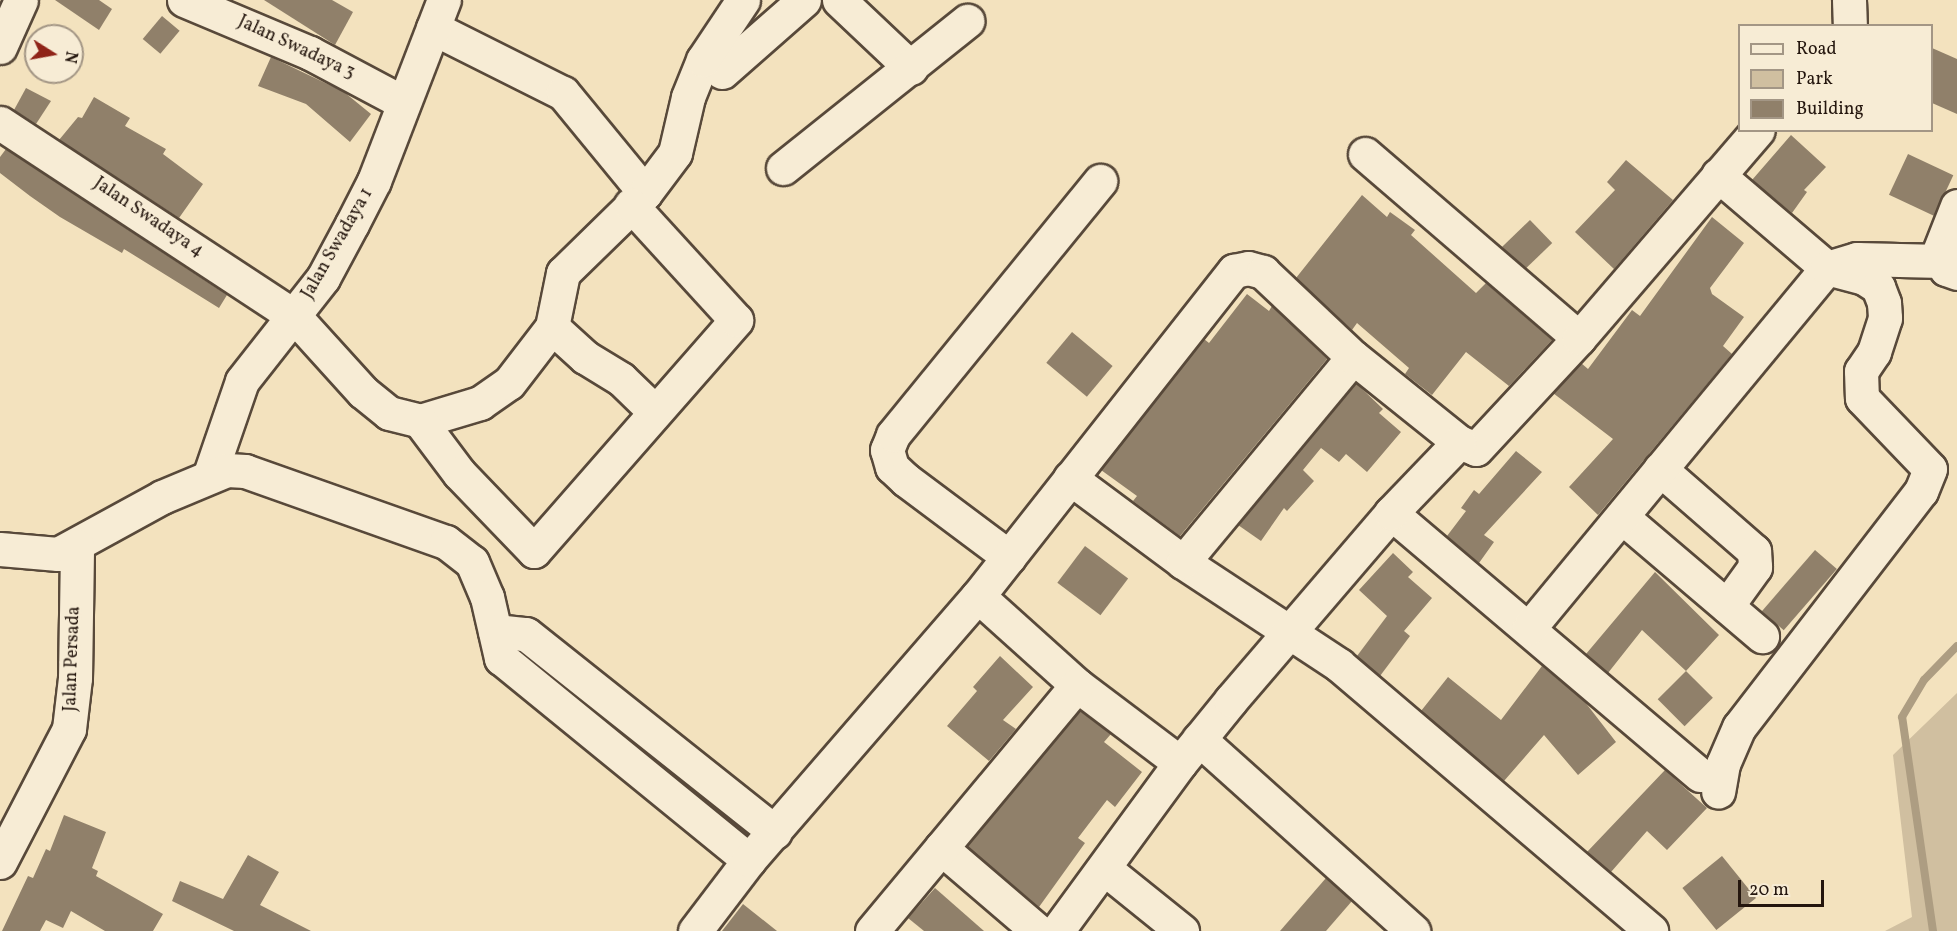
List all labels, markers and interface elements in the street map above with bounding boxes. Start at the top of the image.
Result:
street label: Jalan Swadaya 3 [234,11,358,85]
north arrow [24,24,84,84]
legend [1738,24,1933,132]
text: Road [1796,37,1837,62]
text: N [58,49,82,65]
text: Park [1796,67,1833,92]
text: Building [1796,97,1864,122]
street label: Jalan Swadaya 4 [89,173,207,263]
street label: Jalan Swadaya 1 [298,185,378,303]
street label: Jalan Persada [60,606,86,712]
scale bar [1741,868,1826,906]
text: 20 m [1749,878,1789,903]

